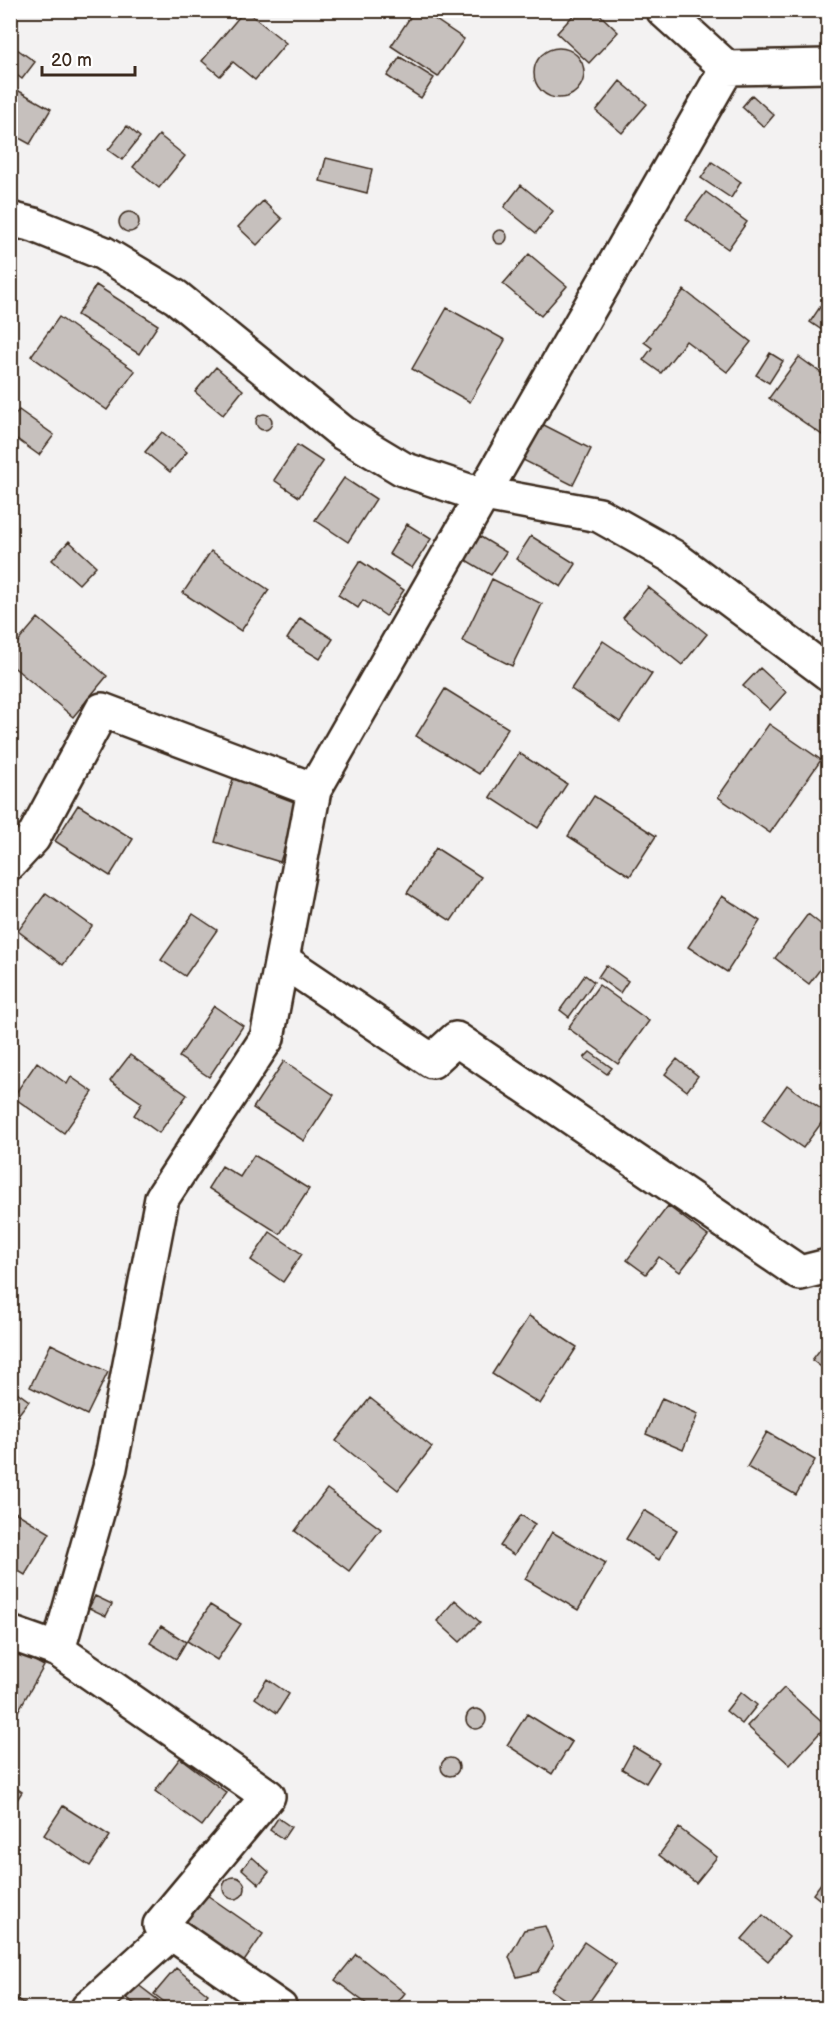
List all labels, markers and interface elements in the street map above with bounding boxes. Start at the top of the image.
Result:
scale bar [42,39,135,77]
text: 20 m [51,50,92,71]

